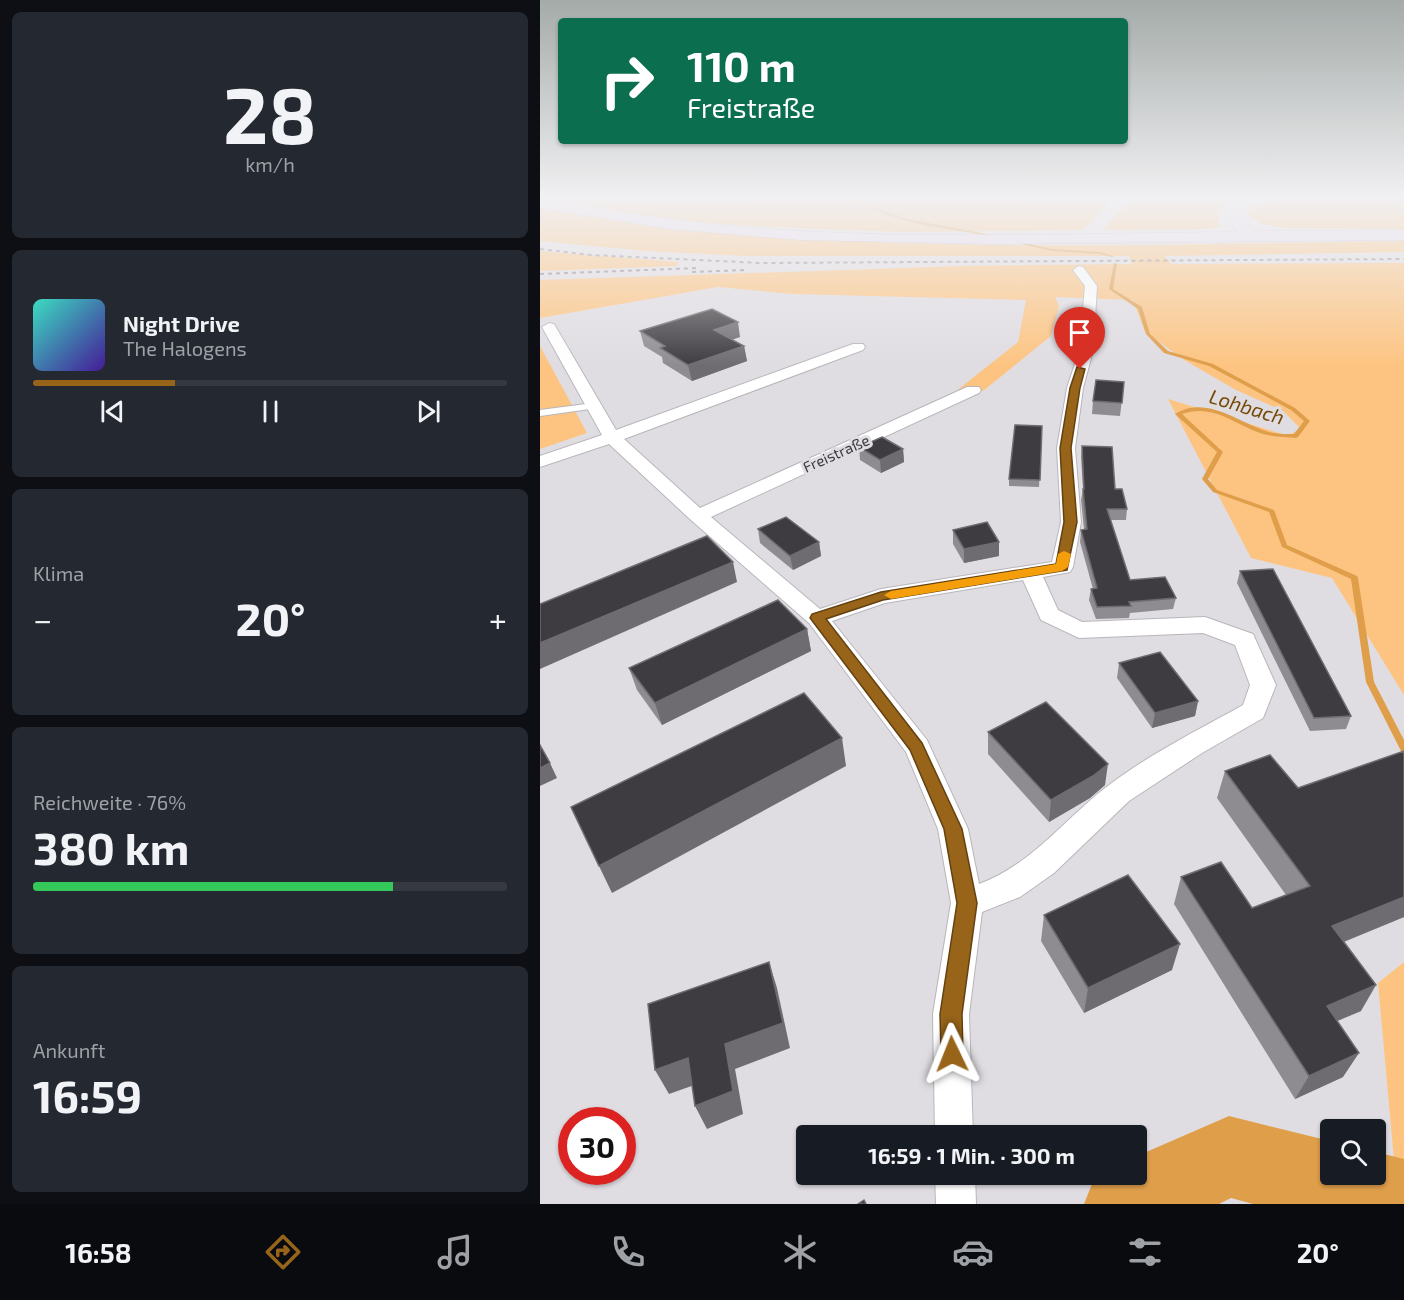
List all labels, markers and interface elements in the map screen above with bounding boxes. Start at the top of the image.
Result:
text: 110 m [687,40,796,90]
icon: right [588,42,666,120]
text: 28 [223,66,317,160]
text: Freistraße [687,91,815,123]
text: km/h [245,152,295,176]
pin [1054,307,1105,369]
text: Night Drive [123,310,240,336]
icon: arrive [1063,316,1096,349]
text: The Halogens [123,336,247,360]
water label: Lohbach [1207,383,1287,429]
icon: previous [96,395,129,428]
icon: pause [254,395,287,428]
icon: next [412,395,445,428]
street label: Freistraße [800,430,872,476]
text: Klima [33,561,84,585]
text: 20° [236,591,306,645]
text: − [33,599,52,639]
text: + [489,599,507,639]
text: Reichweite · 76% [33,790,186,814]
text: 380 km [33,820,189,874]
position arrow [920,1022,984,1086]
text: Ankunft [33,1038,105,1062]
text: 16:59 [33,1068,142,1122]
speed limit sign: 30 [558,1107,636,1185]
map controls [1320,1119,1386,1185]
button: search [1320,1119,1386,1185]
text: 16:59 · 1 Min. · 300 m [868,1142,1075,1168]
icon: directions [262,1231,304,1273]
icon: music [434,1231,476,1273]
icon: phone [607,1231,649,1273]
icon: climate [779,1231,821,1273]
icon: car [952,1231,994,1273]
icon: filters [1124,1231,1166,1273]
text: 16:58 [65,1236,131,1268]
text: 20° [1297,1236,1339,1268]

